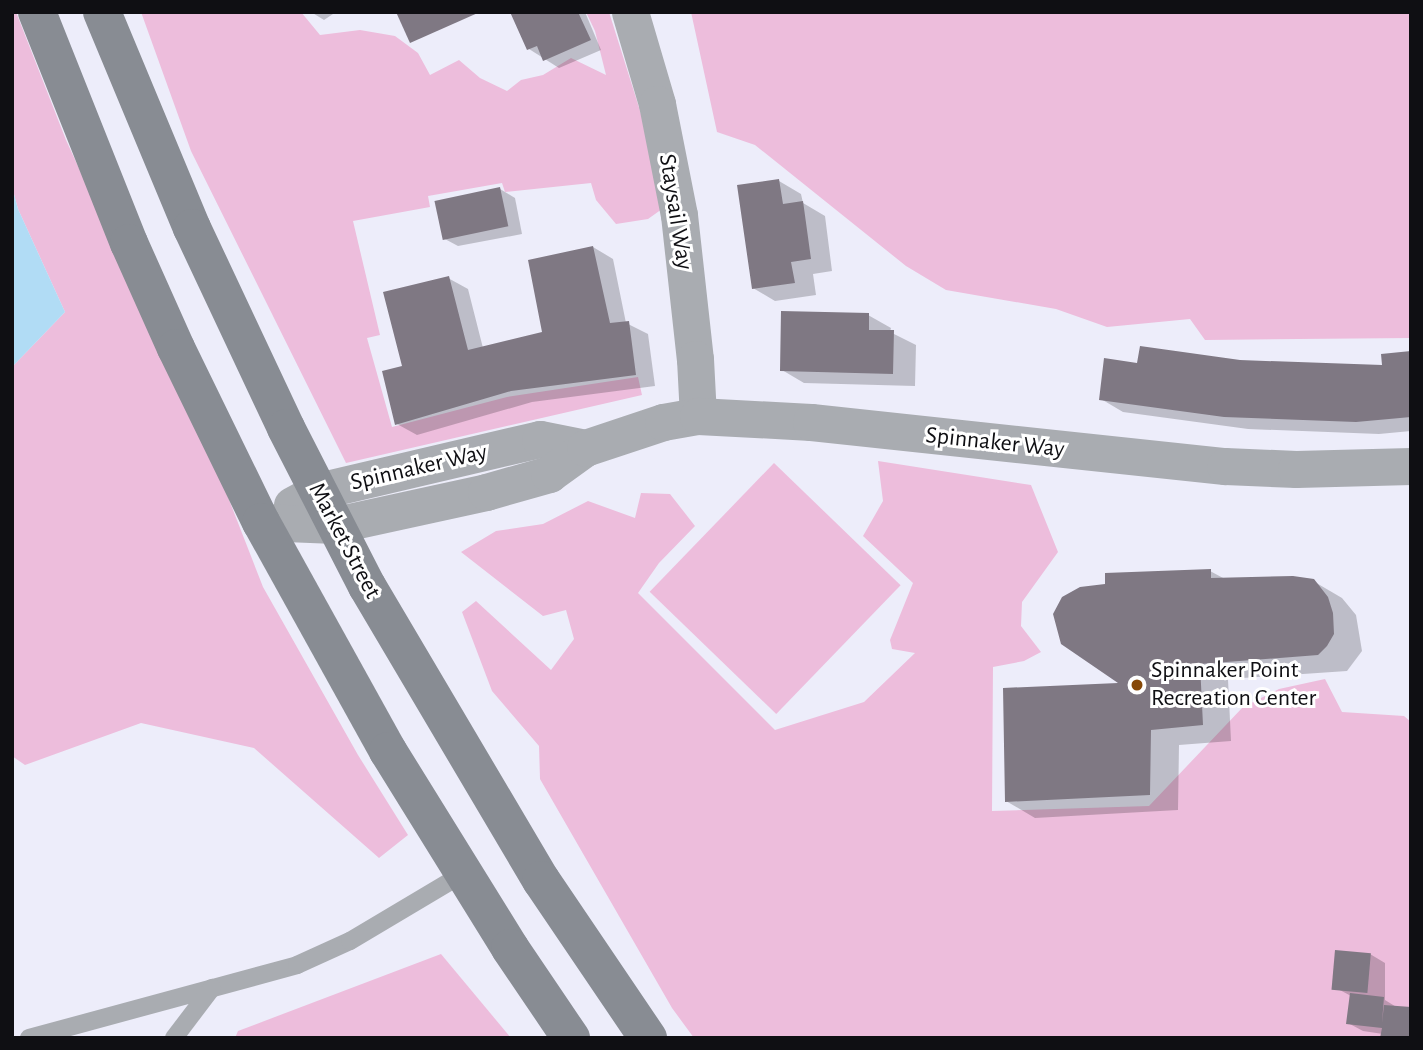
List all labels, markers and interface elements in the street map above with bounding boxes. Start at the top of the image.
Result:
street label: Staysail Way [652,152,698,272]
street label: Spinnaker Way [924,421,1066,465]
street label: Spinnaker Way [348,438,490,498]
street label: Market Street [301,478,387,604]
place label: Spinnaker Point Recreation Center [1151,657,1316,713]
marker: Spinnaker Point Recreation Center [1129,677,1145,693]

